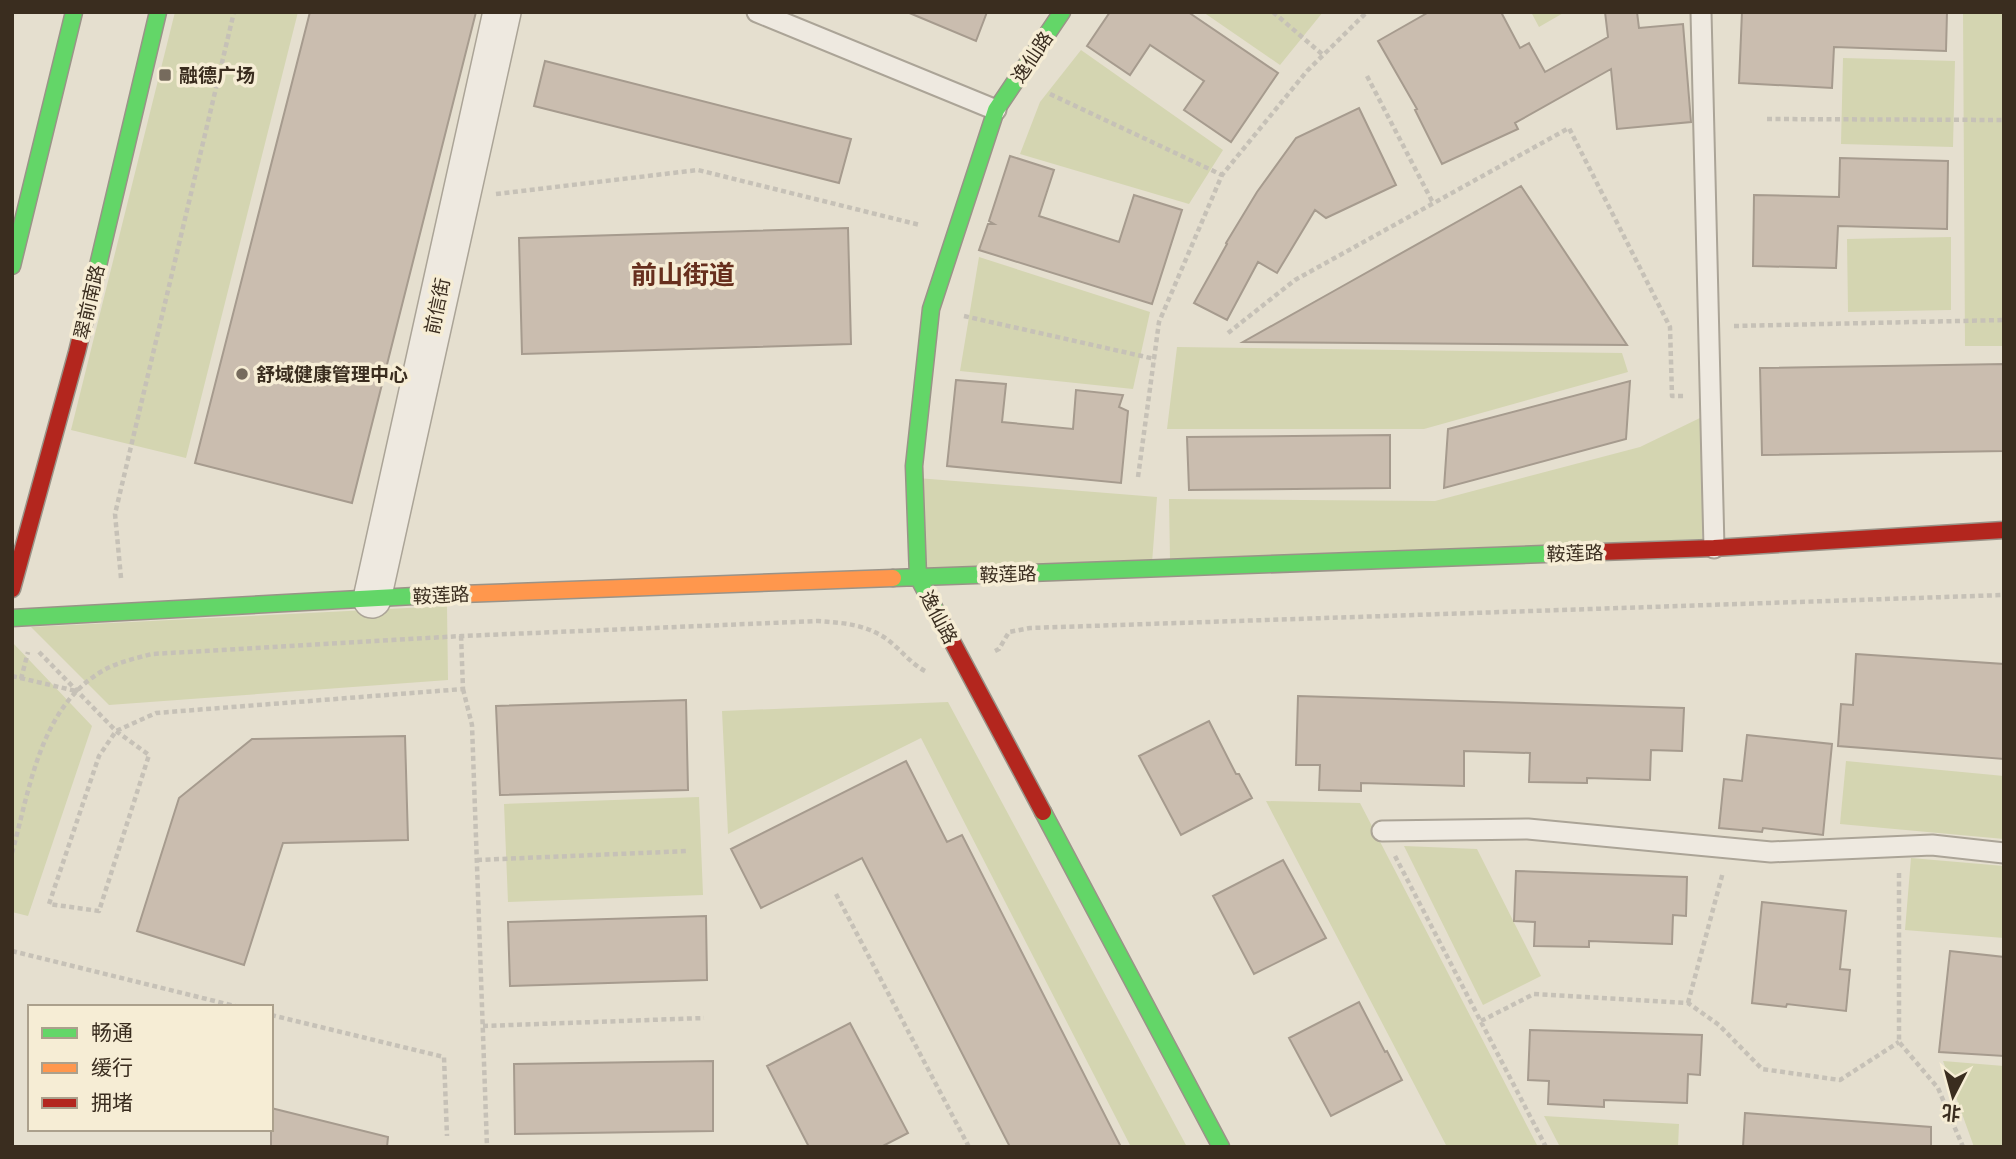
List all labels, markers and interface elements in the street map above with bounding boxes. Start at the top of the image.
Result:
street label: 逸仙路 [1007,27,1058,87]
place label: 融德广场 [179,64,255,87]
marker: 融德广场 [157,67,173,83]
district label: 前山街道 [631,259,735,291]
street label: 翠前南路 [70,262,109,342]
street label: 前信街 [420,276,455,336]
place label: 舒域健康管理中心 [256,363,408,386]
marker: 舒域健康管理中心 [234,366,250,382]
street label: 鞍莲路 [1546,541,1604,566]
street label: 鞍莲路 [979,562,1037,587]
street label: 鞍莲路 [412,583,470,608]
street label: 逸仙路 [915,587,962,648]
legend [28,1005,273,1131]
text: 畅通 [91,1020,133,1046]
text: 缓行 [91,1055,133,1081]
north arrow [1918,1061,1988,1131]
text: 拥堵 [91,1090,133,1116]
text: 北 [1941,1100,1962,1125]

